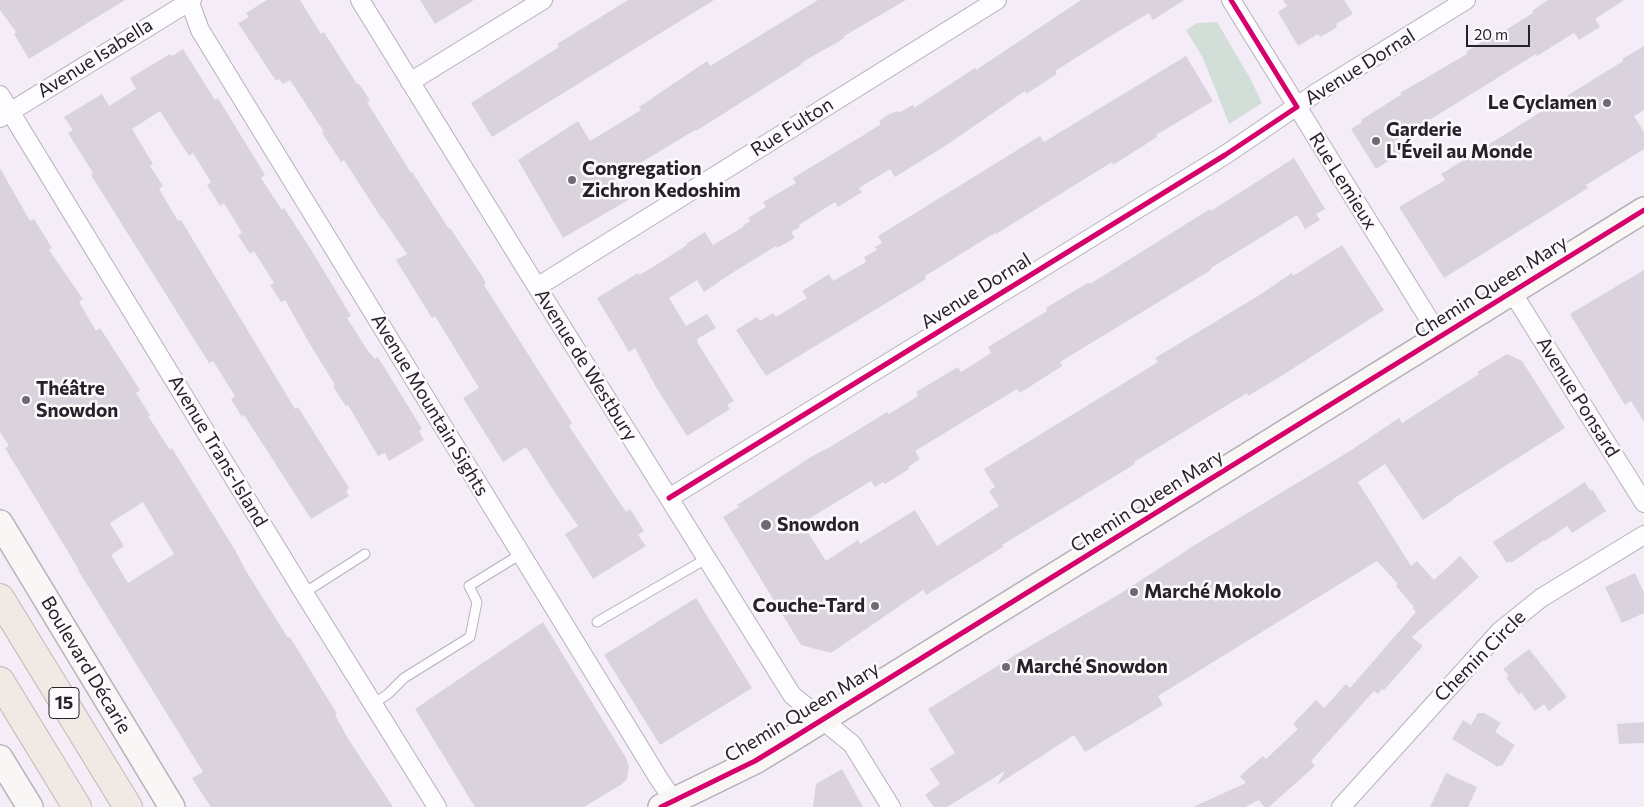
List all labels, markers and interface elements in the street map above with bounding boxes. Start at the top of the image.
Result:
street label: Avenue Isabella [33,13,157,103]
scale bar [1469,15,1533,47]
street label: Avenue Dornal [1301,24,1419,110]
text: 20 m [1474,25,1508,43]
place label: Le Cyclamen [1488,92,1597,114]
street label: Rue Fulton [747,93,837,161]
marker: Le Cyclamen [1601,97,1613,109]
place label: Garderie L'Éveil au Monde [1386,119,1532,163]
street label: Rue Lemieux [1304,128,1382,234]
marker: Garderie L'Éveil au Monde [1370,135,1382,147]
place label: Congregation Zichron Kedoshim [582,158,741,202]
marker: Congregation Zichron Kedoshim [566,174,578,186]
street label: Chemin Queen Mary [1410,231,1572,343]
street label: Avenue Dornal [917,248,1035,334]
street label: Avenue de Westbury [530,285,642,445]
street label: Avenue Mountain Sights [366,310,494,500]
street label: Avenue Ponsard [1532,333,1624,461]
street label: Avenue Trans-Island [164,371,272,531]
place label: Théâtre Snowdon [36,378,118,422]
marker: Théâtre Snowdon [20,394,32,406]
street label: Chemin Queen Mary [1066,445,1228,557]
place label: Snowdon [777,514,859,536]
marker: Snowdon [759,518,773,532]
place label: Marché Mokolo [1144,581,1281,603]
marker: Marché Mokolo [1128,586,1140,598]
street label: Boulevard Décarie [36,592,136,738]
place label: Couche-Tard [753,595,865,617]
marker: Couche-Tard [869,600,881,612]
street label: Chemin Circle [1430,606,1530,706]
place label: Marché Snowdon [1016,656,1168,678]
street label: Chemin Queen Mary [721,657,883,767]
marker: Marché Snowdon [1000,661,1012,673]
road number: 15 [49,688,79,718]

